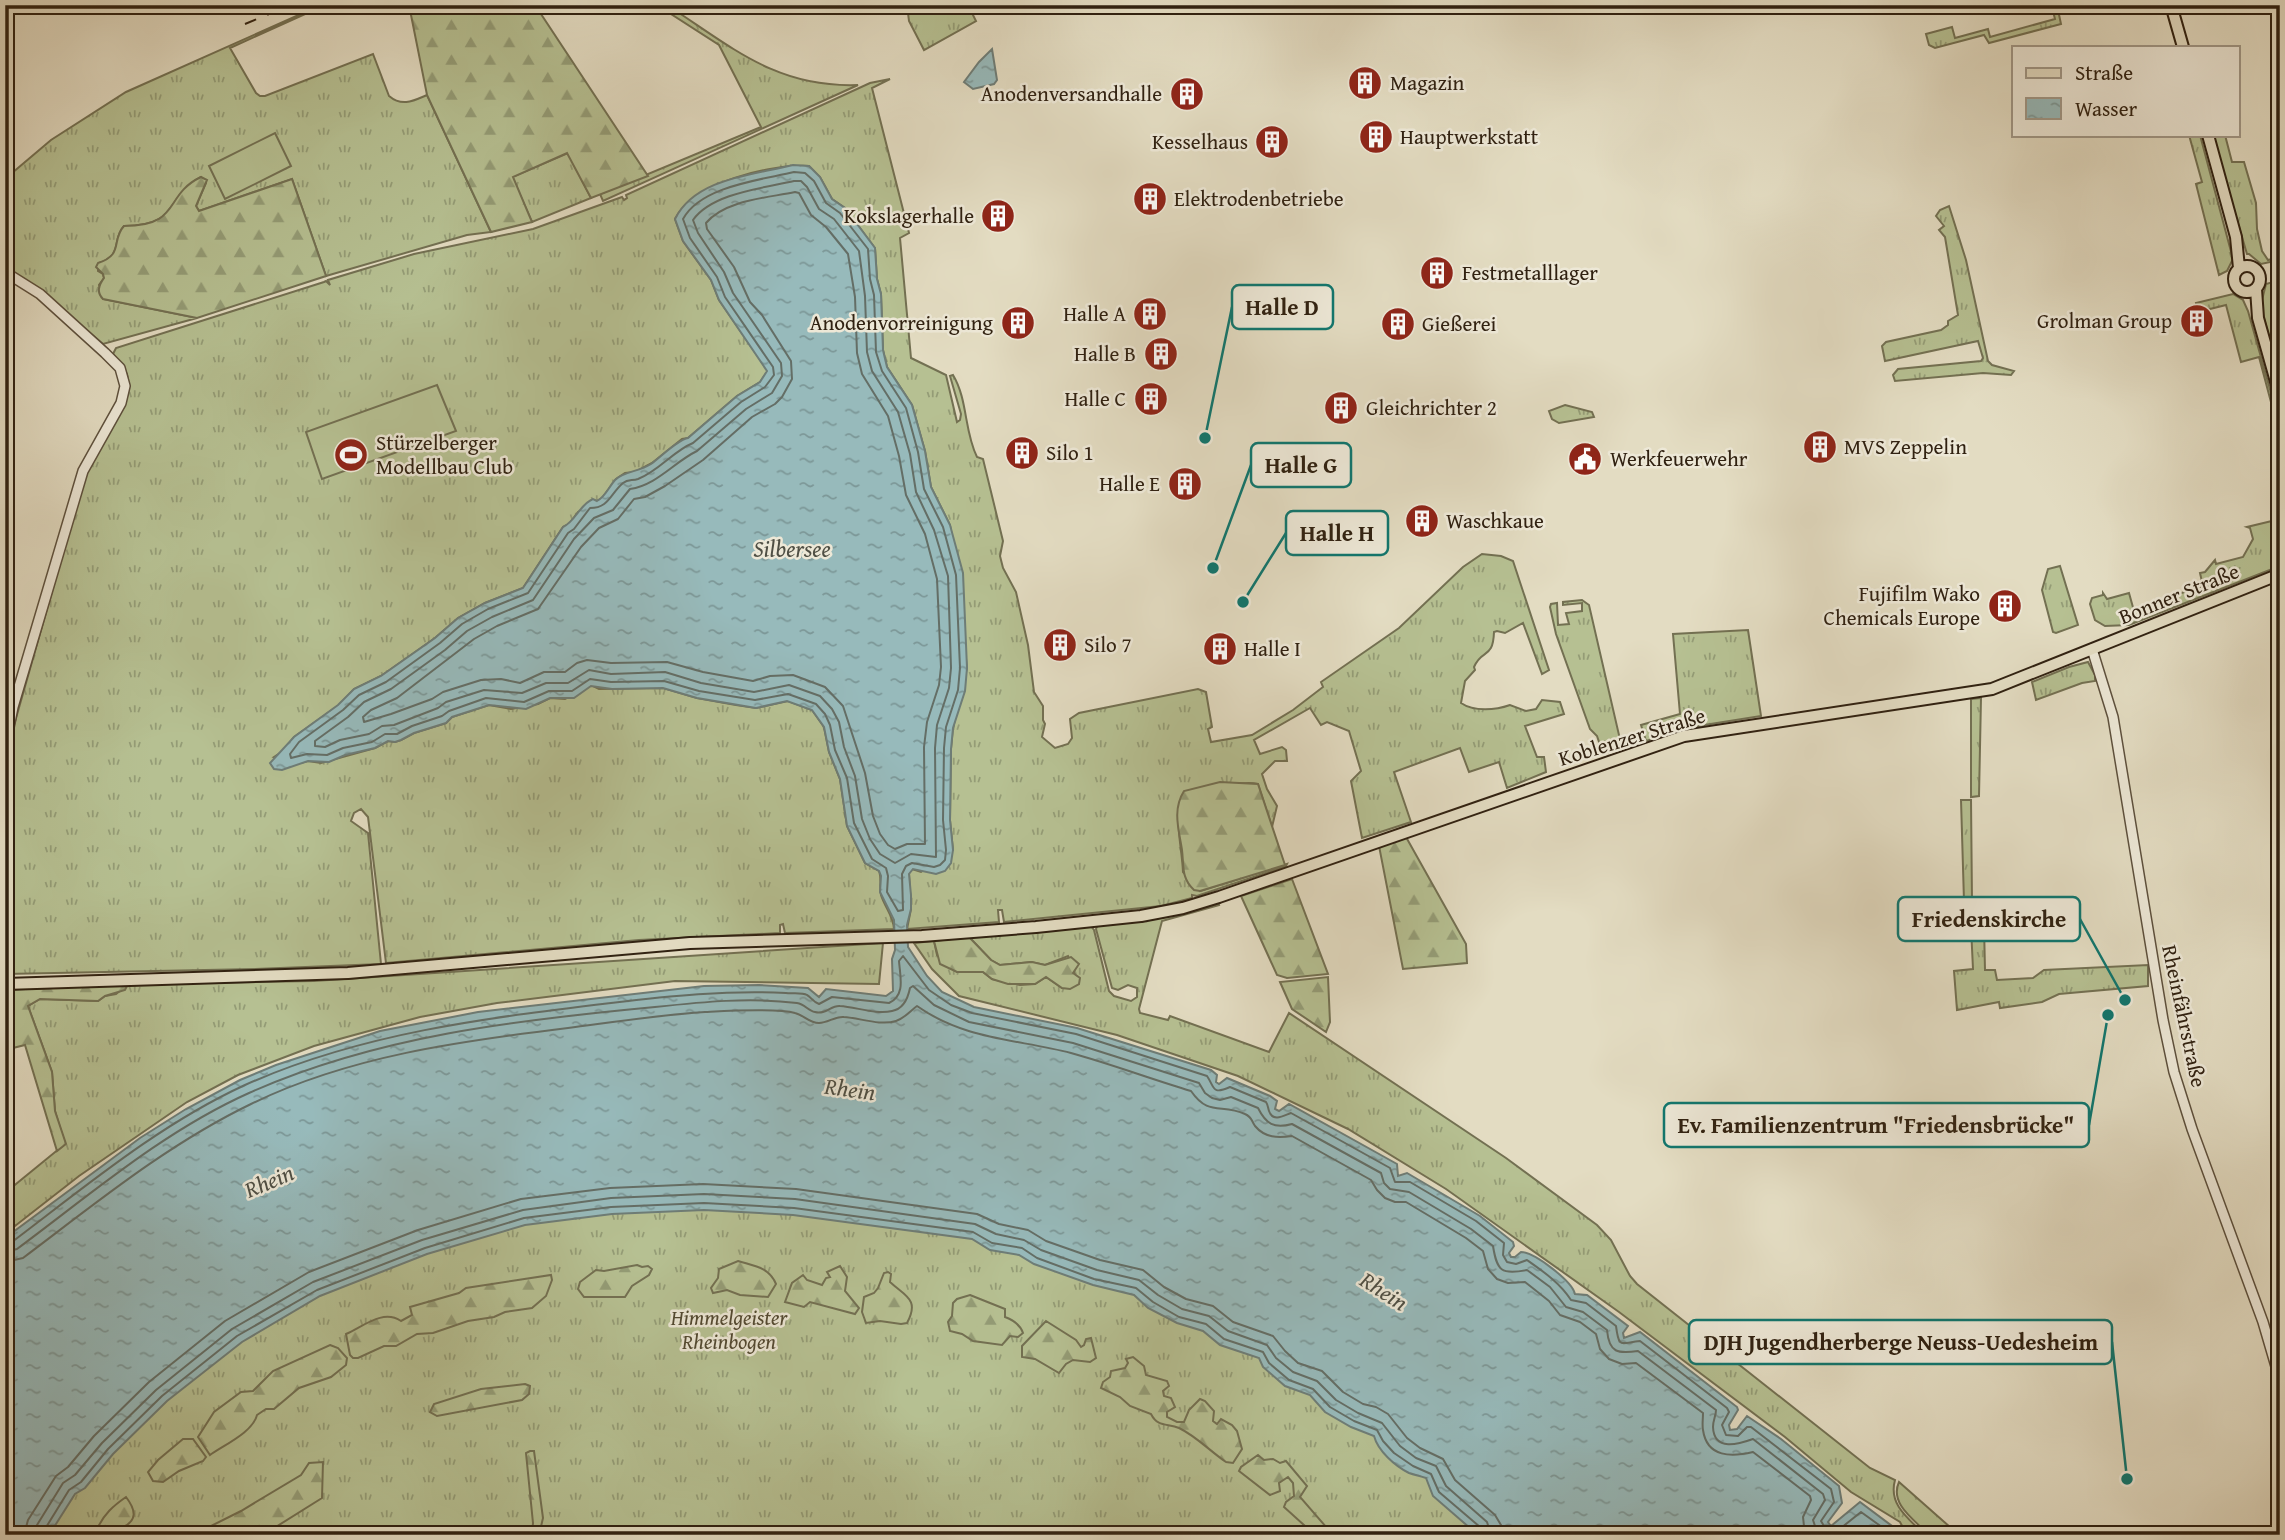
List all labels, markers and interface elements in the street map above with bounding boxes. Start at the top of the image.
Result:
legend [2012,46,2240,136]
text: Straße [2075,57,2133,88]
building icon: Magazin [1346,64,1384,102]
place label: Magazin [1390,67,1465,98]
building icon: Anodenversandhalle [1168,75,1206,113]
place label: Anodenversandhalle [981,78,1162,109]
text: Wasser [2075,93,2137,124]
building icon: Hauptwerkstatt [1357,118,1395,156]
place label: Hauptwerkstatt [1400,121,1539,152]
building icon: Kesselhaus [1253,123,1291,161]
place label: Kesselhaus [1152,126,1248,157]
building icon: Elektrodenbetriebe [1131,180,1169,218]
place label: Elektrodenbetriebe [1174,183,1344,214]
building icon: Kokslagerhalle [979,197,1017,235]
place label: Kokslagerhalle [844,200,974,231]
building icon: Festmetalllager [1418,254,1456,292]
place label: Festmetalllager [1462,257,1598,288]
callout: Halle D [1232,285,1333,329]
text: Halle D [1245,290,1319,323]
building icon: Halle A [1131,295,1169,333]
place label: Halle A [1063,298,1126,329]
building icon: Grolman Group [2178,302,2216,340]
building icon: Anodenvorreinigung [999,304,1037,342]
building icon: Gießerei [1379,305,1417,343]
place label: Grolman Group [2037,305,2172,336]
place label: Anodenvorreinigung [810,307,994,338]
place label: Gießerei [1422,308,1496,339]
building icon: Halle B [1142,335,1180,373]
place label: Halle B [1074,338,1136,369]
building icon: Halle C [1132,380,1170,418]
place label: Halle C [1064,383,1126,414]
building icon: Gleichrichter 2 [1322,389,1360,427]
place label: Gleichrichter 2 [1366,392,1497,423]
place label: Stürzelberger Modellbau Club [376,427,513,482]
building icon: MVS Zeppelin [1801,428,1839,466]
place label: MVS Zeppelin [1844,431,1967,462]
building icon: Silo 1 [1003,434,1041,472]
sports icon: Stürzelberger Modellbau Club [332,436,370,474]
place label: Silo 1 [1046,437,1094,468]
public building icon: Werkfeuerwehr [1566,440,1604,478]
callout: Halle G [1251,443,1351,487]
place label: Werkfeuerwehr [1610,443,1748,474]
text: Halle G [1265,448,1337,481]
building icon: Halle E [1166,465,1204,503]
place label: Halle E [1099,468,1160,499]
building icon: Waschkaue [1403,502,1441,540]
place label: Waschkaue [1446,505,1544,536]
callout: Halle H [1286,511,1388,555]
text: Halle H [1300,516,1374,549]
water label: Silbersee [753,532,831,565]
street label: Bonner Straße [2114,555,2244,632]
place label: Fujifilm Wako Chemicals Europe [1824,578,1980,633]
building icon: Fujifilm Wako Chemicals Europe [1986,587,2024,625]
building icon: Silo 7 [1041,626,1079,664]
place label: Silo 7 [1084,629,1132,660]
building icon: Halle I [1201,630,1239,668]
place label: Halle I [1244,633,1301,664]
street label: Koblenzer Straße [1555,699,1709,774]
callout: Friedenskirche [1898,897,2080,941]
text: Friedenskirche [1912,902,2066,935]
street label: Rheinfährstraße [2154,942,2215,1090]
water label: Rhein [822,1068,878,1108]
callout: Ev. Familienzentrum "Friedensbrücke" [1664,1103,2089,1147]
text: Ev. Familienzentrum "Friedensbrücke" [1678,1108,2074,1141]
water label: Rhein [238,1155,299,1206]
water label: Rhein [1353,1262,1415,1318]
park label: Himmelgeister Rheinbogen [670,1302,788,1357]
callout: DJH Jugendherberge Neuss-Uedesheim [1689,1320,2112,1364]
text: DJH Jugendherberge Neuss-Uedesheim [1704,1325,2098,1358]

